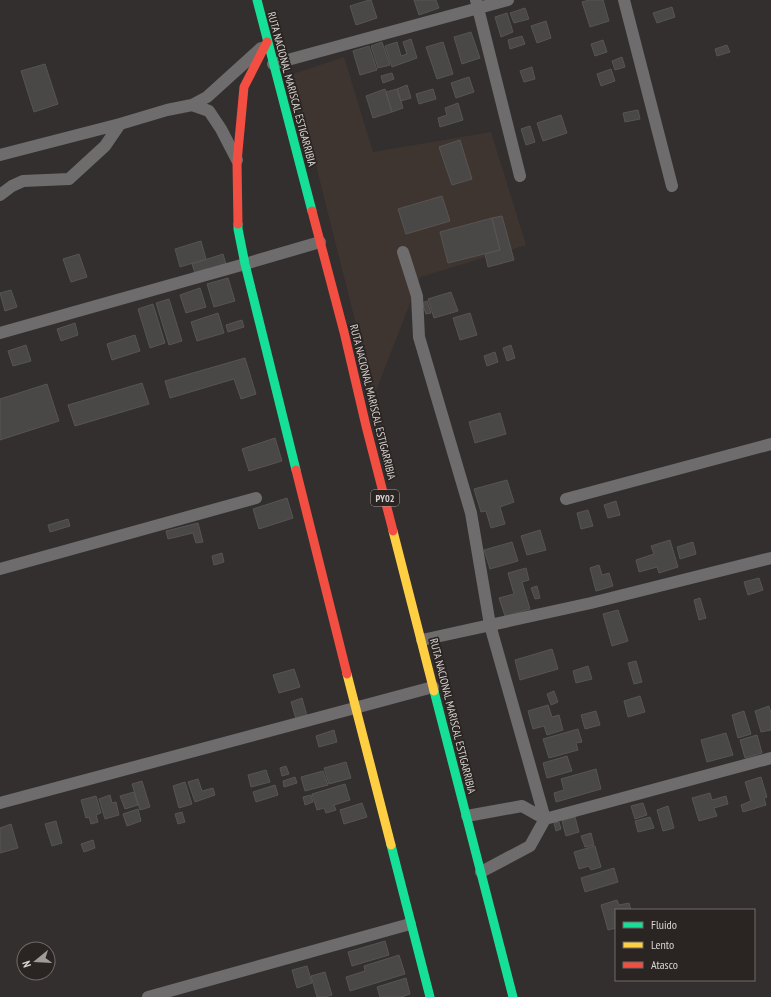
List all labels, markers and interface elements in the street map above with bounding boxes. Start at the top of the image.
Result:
street label: RUTA NACIONAL MARISCAL ESTIGARRIBIA [265,10,320,169]
street label: RUTA NACIONAL MARISCAL ESTIGARRIBIA [347,323,399,482]
road number: PY02 [371,490,399,506]
street label: RUTA NACIONAL MARISCAL ESTIGARRIBIA [427,637,479,796]
legend [615,909,755,981]
text: Fluido [651,917,677,932]
text: Lento [651,937,674,952]
north arrow [16,941,56,981]
text: Atasco [651,957,678,972]
text: N [19,959,34,969]

